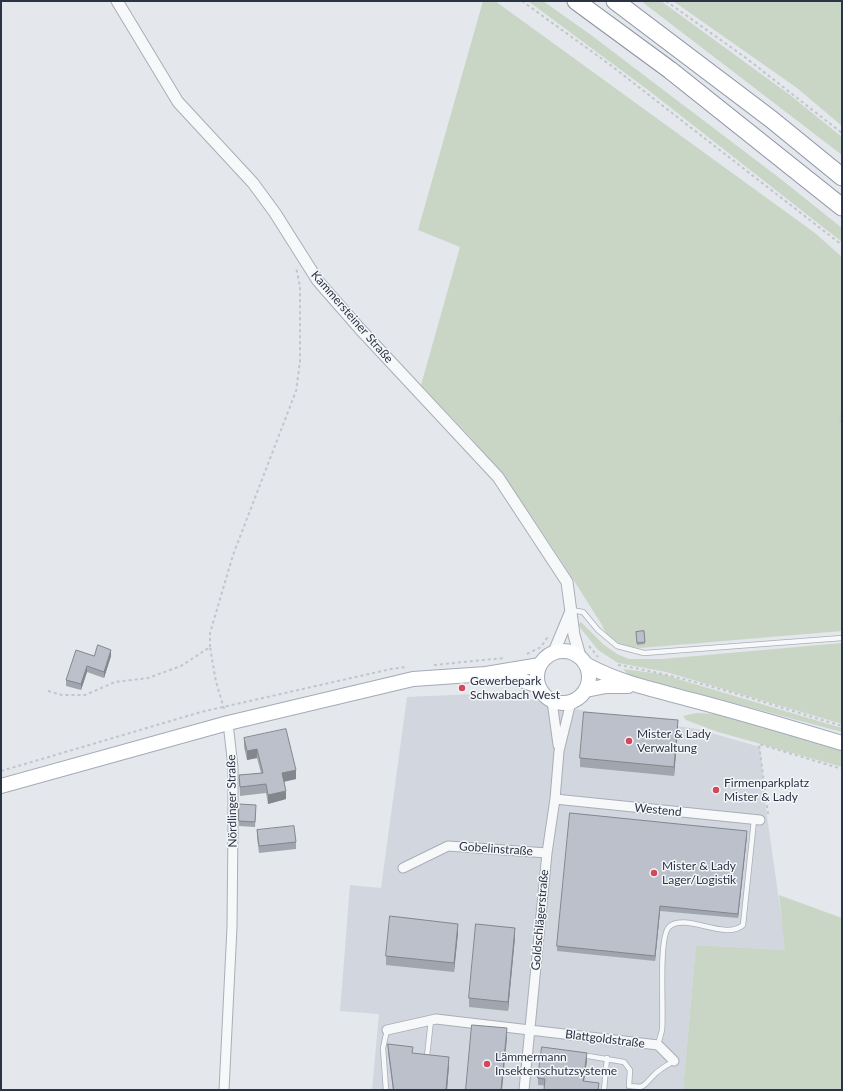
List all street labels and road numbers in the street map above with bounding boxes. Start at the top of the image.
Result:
street label: Kammersteiner Straße [308,268,396,366]
street label: Nördlinger Straße [224,754,240,848]
street label: Westend [634,800,682,820]
street label: Gobelinstraße [459,839,533,859]
street label: Goldschlägerstraße [528,869,552,971]
street label: Blattgoldstraße [564,1027,646,1051]

